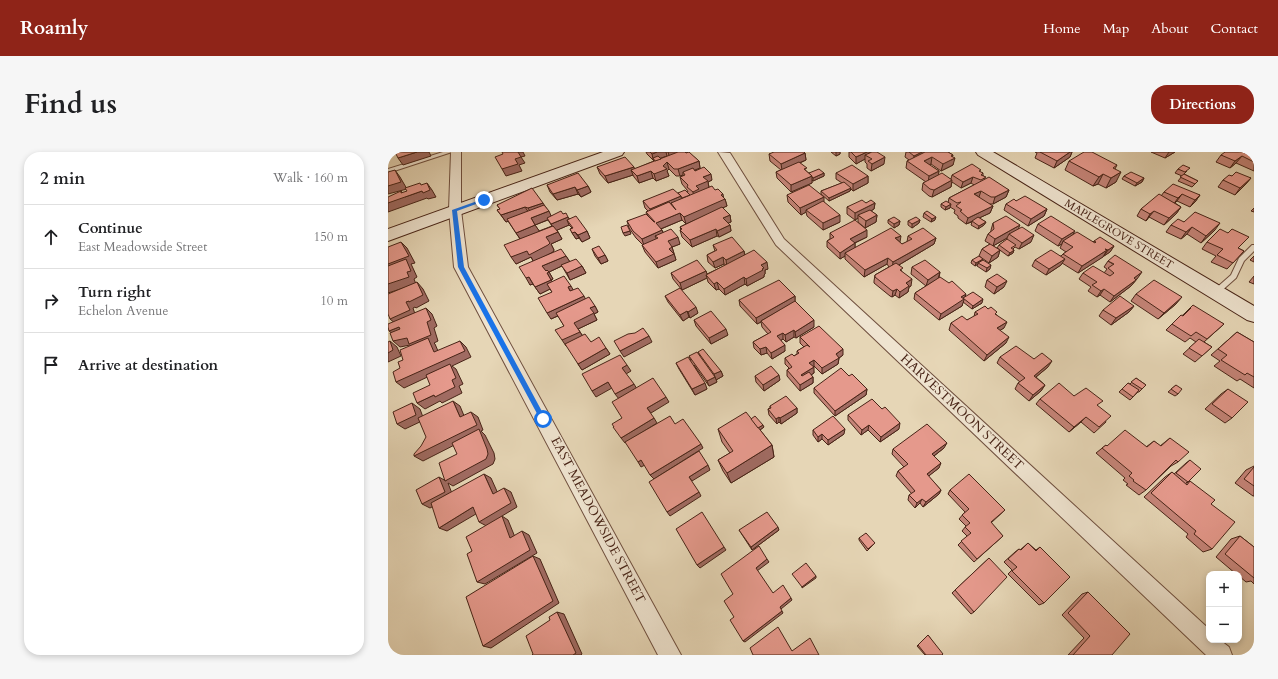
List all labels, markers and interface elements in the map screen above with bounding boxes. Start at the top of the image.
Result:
text: Roamly [20,15,88,41]
text: Home [1043,19,1081,38]
text: Map [1103,19,1129,38]
text: About [1151,19,1188,38]
text: Contact [1210,19,1258,38]
text: Find us [24,85,117,123]
button: Directions [1151,85,1254,124]
text: 2 min [40,167,85,190]
text: Walk · 160 m [273,169,348,187]
route end [475,191,493,209]
street label: MAPLEGROVE STREET [1062,195,1176,273]
text: Continue [78,218,143,238]
icon: ahead [40,226,62,248]
text: 150 m [314,228,348,246]
text: East Meadowside Street [78,238,207,256]
text: Turn right [78,282,151,302]
icon: right [40,290,62,312]
text: 10 m [320,292,348,310]
text: Echelon Avenue [78,302,168,320]
street label: HARVESTMOON STREET [896,350,1028,474]
icon: arrive [40,354,62,376]
text: Arrive at destination [78,355,218,375]
route start [534,410,552,428]
street label: EAST MEADOWSIDE STREET [546,434,650,607]
map controls [1206,571,1242,643]
button: + [1206,571,1242,607]
button: − [1206,607,1242,643]

